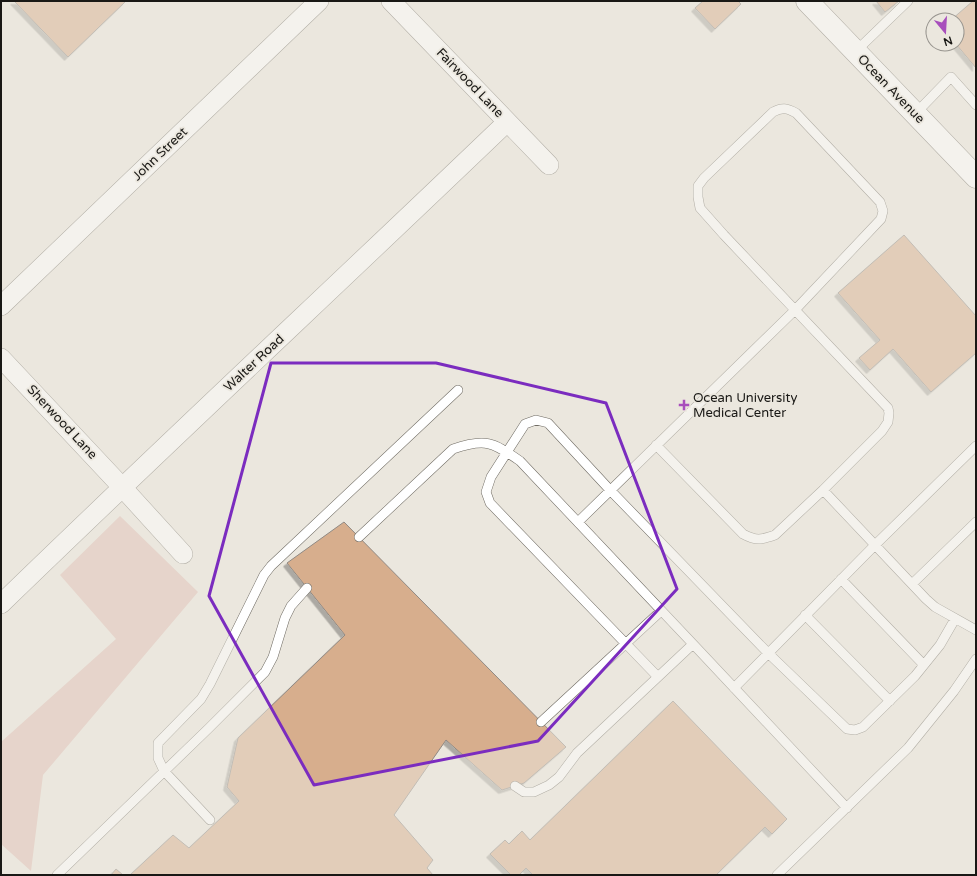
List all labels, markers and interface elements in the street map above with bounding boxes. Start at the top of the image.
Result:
north arrow [925,12,965,52]
text: N [942,33,954,49]
street label: Fairwood Lane [433,45,507,121]
street label: Ocean Avenue [854,51,928,127]
street label: John Street [129,124,191,184]
street label: Walter Road [221,331,287,395]
street label: Sherwood Lane [23,382,101,462]
place label: Ocean University Medical Center [693,390,797,421]
marker: Ocean University Medical Center [678,399,690,411]

